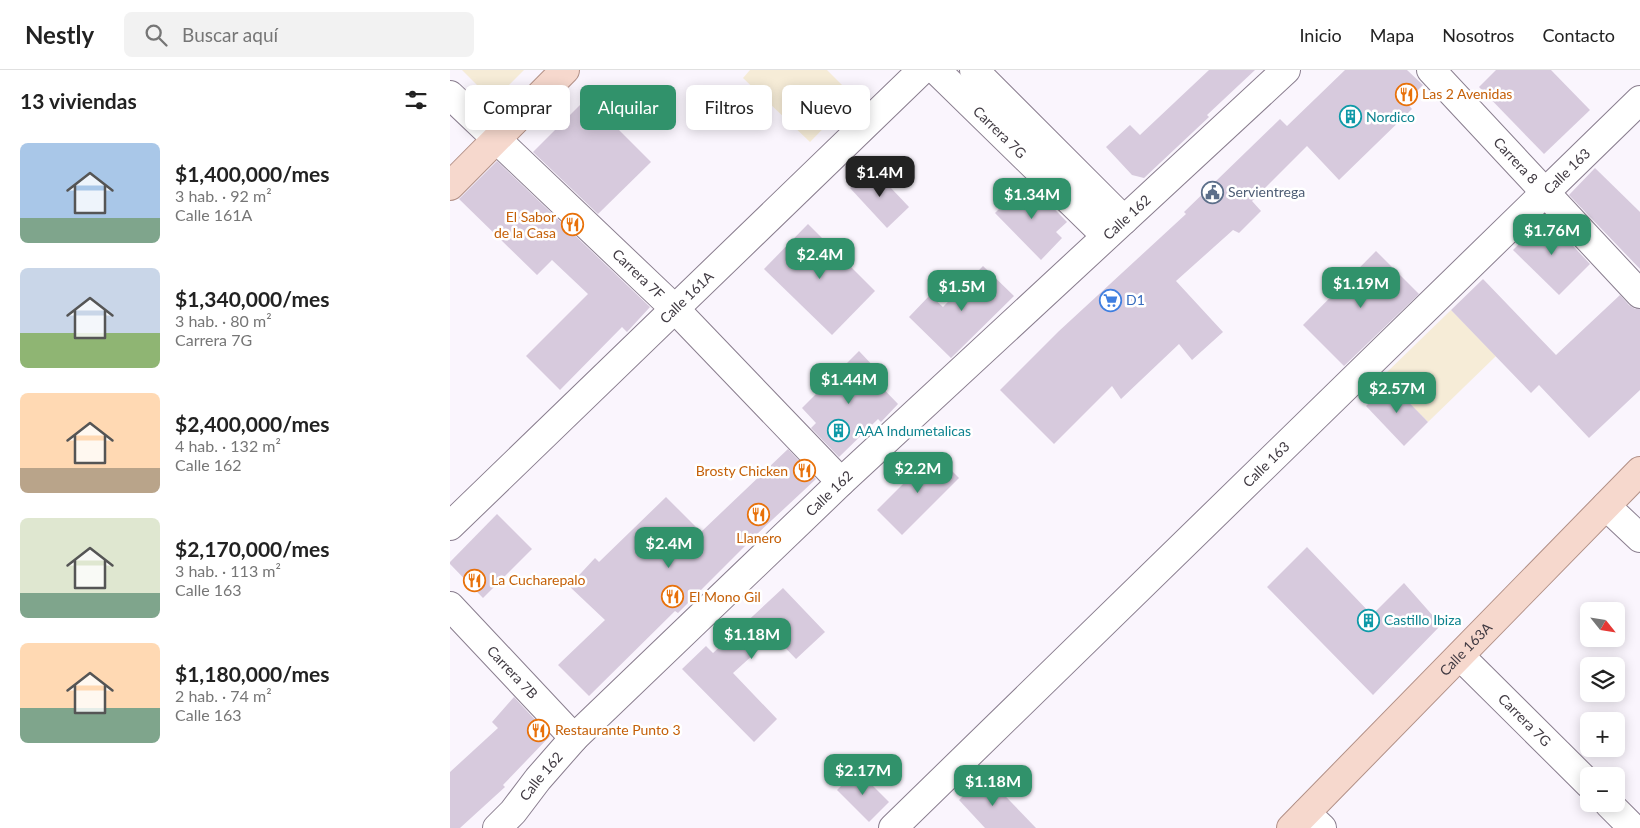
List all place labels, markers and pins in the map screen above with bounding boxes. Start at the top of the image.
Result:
restaurant icon: Las 2 Avenidas [1394,82,1418,106]
place label: Las 2 Avenidas [1422,85,1512,102]
building icon: Nordico [1338,105,1362,129]
place label: Nordico [1366,108,1415,125]
pin: $1.4M [845,156,915,198]
pin: $1.34M [991,178,1073,220]
public building icon: Servientrega [1200,180,1224,204]
place label: Servientrega [1228,183,1305,200]
place label: El Sabor de la Casa [494,208,556,241]
restaurant icon: El Sabor de la Casa [560,213,584,237]
pin: $1.76M [1511,214,1593,256]
pin: $2.4M [785,238,855,280]
pin: $1.19M [1320,266,1402,309]
pin: $1.5M [927,270,997,312]
supermarket icon: D1 [1098,288,1122,312]
place label: D1 [1126,291,1145,308]
pin: $1.44M [808,362,890,405]
pin: $2.57M [1356,372,1438,414]
building icon: AAA Indumetalicas [827,419,851,443]
place label: AAA Indumetalicas [855,422,971,439]
pin: $2.2M [883,452,953,494]
restaurant icon: Brosty Chicken [792,459,816,483]
place label: Brosty Chicken [696,462,788,479]
restaurant icon: Llanero [747,503,771,527]
pin: $2.4M [634,526,704,569]
place label: Llanero [736,529,782,546]
restaurant icon: La Cucharepalo [463,568,487,592]
place label: La Cucharepalo [491,571,586,588]
restaurant icon: El Mono Gil [661,585,685,609]
place label: El Mono Gil [689,588,761,605]
building icon: Castillo Ibiza [1356,608,1380,632]
place label: Castillo Ibiza [1384,611,1461,628]
pin: $1.18M [711,618,793,660]
restaurant icon: Restaurante Punto 3 [527,718,551,742]
place label: Restaurante Punto 3 [555,721,681,738]
pin: $2.17M [822,754,904,796]
pin: $1.18M [952,764,1034,807]

